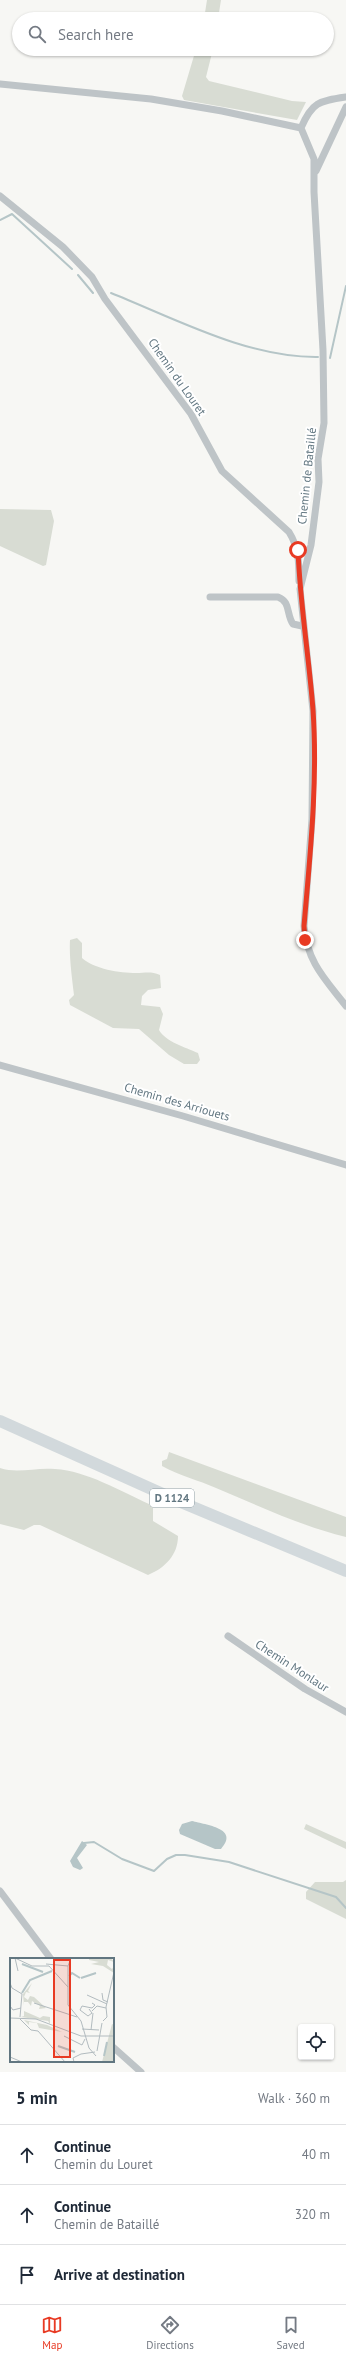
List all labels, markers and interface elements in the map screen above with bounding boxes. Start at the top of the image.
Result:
search box [12,12,334,56]
icon: search [26,23,48,45]
text: Search here [58,25,134,44]
street label: Chemin du Louret [145,335,210,418]
street label: Chemin de Bataillé [294,427,319,525]
route start [289,541,307,559]
route end [296,931,314,949]
street label: Chemin des Arriouets [123,1079,232,1124]
road number: D 1124 [150,1489,194,1507]
street label: Chemin Monlaur [253,1636,332,1695]
inset map [10,1958,114,2062]
map controls [298,2024,334,2060]
button: locate [298,2024,334,2060]
text: 5 min [16,2087,57,2109]
text: Walk · 360 m [258,2090,330,2107]
text: Continue [54,2137,111,2156]
icon: ahead [16,2144,38,2166]
text: 40 m [302,2146,330,2163]
text: Chemin du Louret [54,2156,153,2173]
text: Continue [54,2197,111,2216]
icon: ahead [16,2204,38,2226]
text: 320 m [295,2206,330,2223]
text: Chemin de Bataillé [54,2216,159,2233]
icon: arrive [16,2264,38,2286]
text: Arrive at destination [54,2265,185,2284]
tab: Map [41,2314,63,2352]
tab: Directions [146,2314,194,2352]
tab: Saved [277,2314,305,2352]

